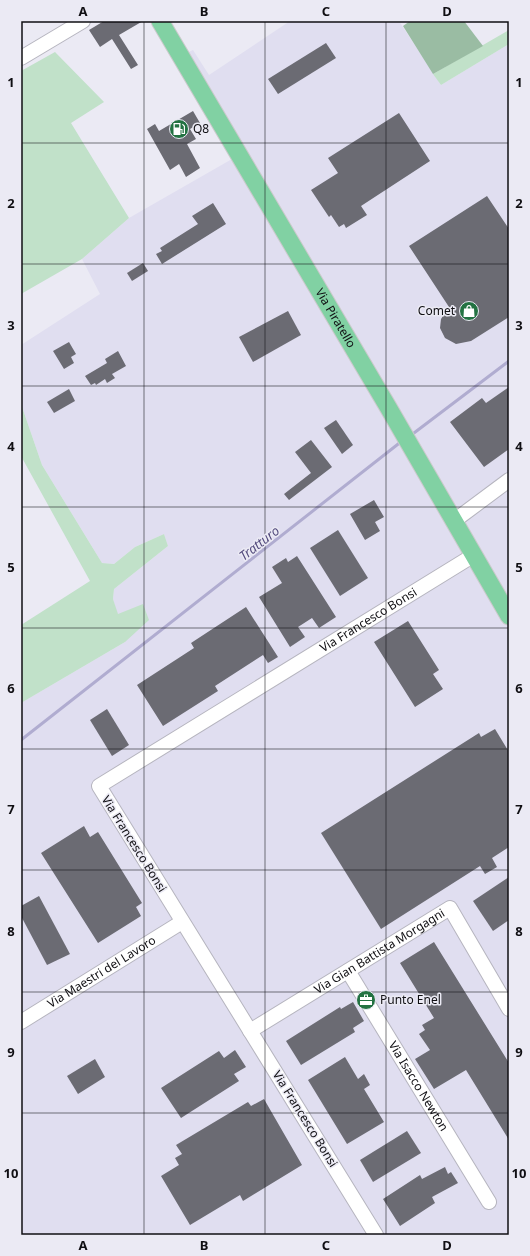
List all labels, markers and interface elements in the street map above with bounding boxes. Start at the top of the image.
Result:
text: A [79,2,88,20]
text: B [200,2,208,20]
text: C [322,2,330,20]
text: D [442,2,452,20]
text: 1 [7,73,15,91]
text: 1 [515,73,523,91]
fuel station icon: Q8 [168,118,190,140]
place label: Q8 [193,120,209,137]
text: 2 [7,194,15,212]
text: 2 [515,194,523,212]
street label: Via Piratello [312,285,360,351]
shop icon: Comet [458,300,480,322]
place label: Comet [418,302,456,319]
text: 3 [7,316,15,334]
text: 3 [515,316,523,334]
text: 4 [7,437,15,455]
text: 4 [515,437,523,455]
water label: Tratturo [235,522,283,564]
text: 5 [7,558,15,576]
text: 5 [515,558,523,576]
street label: Via Francesco Bonsi [316,583,420,656]
text: 6 [7,679,15,697]
text: 6 [515,679,523,697]
street label: Via Francesco Bonsi [98,792,171,895]
text: 7 [7,800,15,818]
text: 7 [515,800,523,818]
street label: Via Gian Battista Morgagni [311,904,448,998]
text: 8 [7,922,15,940]
text: 8 [515,922,523,940]
street label: Via Maestri del Lavoro [44,931,159,1012]
office icon: Punto Enel [355,989,377,1011]
place label: Punto Enel [380,991,441,1008]
street label: Via Isacco Newton [385,1038,453,1134]
text: 9 [7,1043,15,1061]
text: 9 [515,1043,523,1061]
street label: Via Francesco Bonsi [269,1067,342,1170]
text: 10 [4,1164,18,1182]
text: 10 [512,1164,526,1182]
text: A [79,1236,88,1254]
text: B [200,1236,208,1254]
text: C [322,1236,330,1254]
text: D [442,1236,452,1254]

